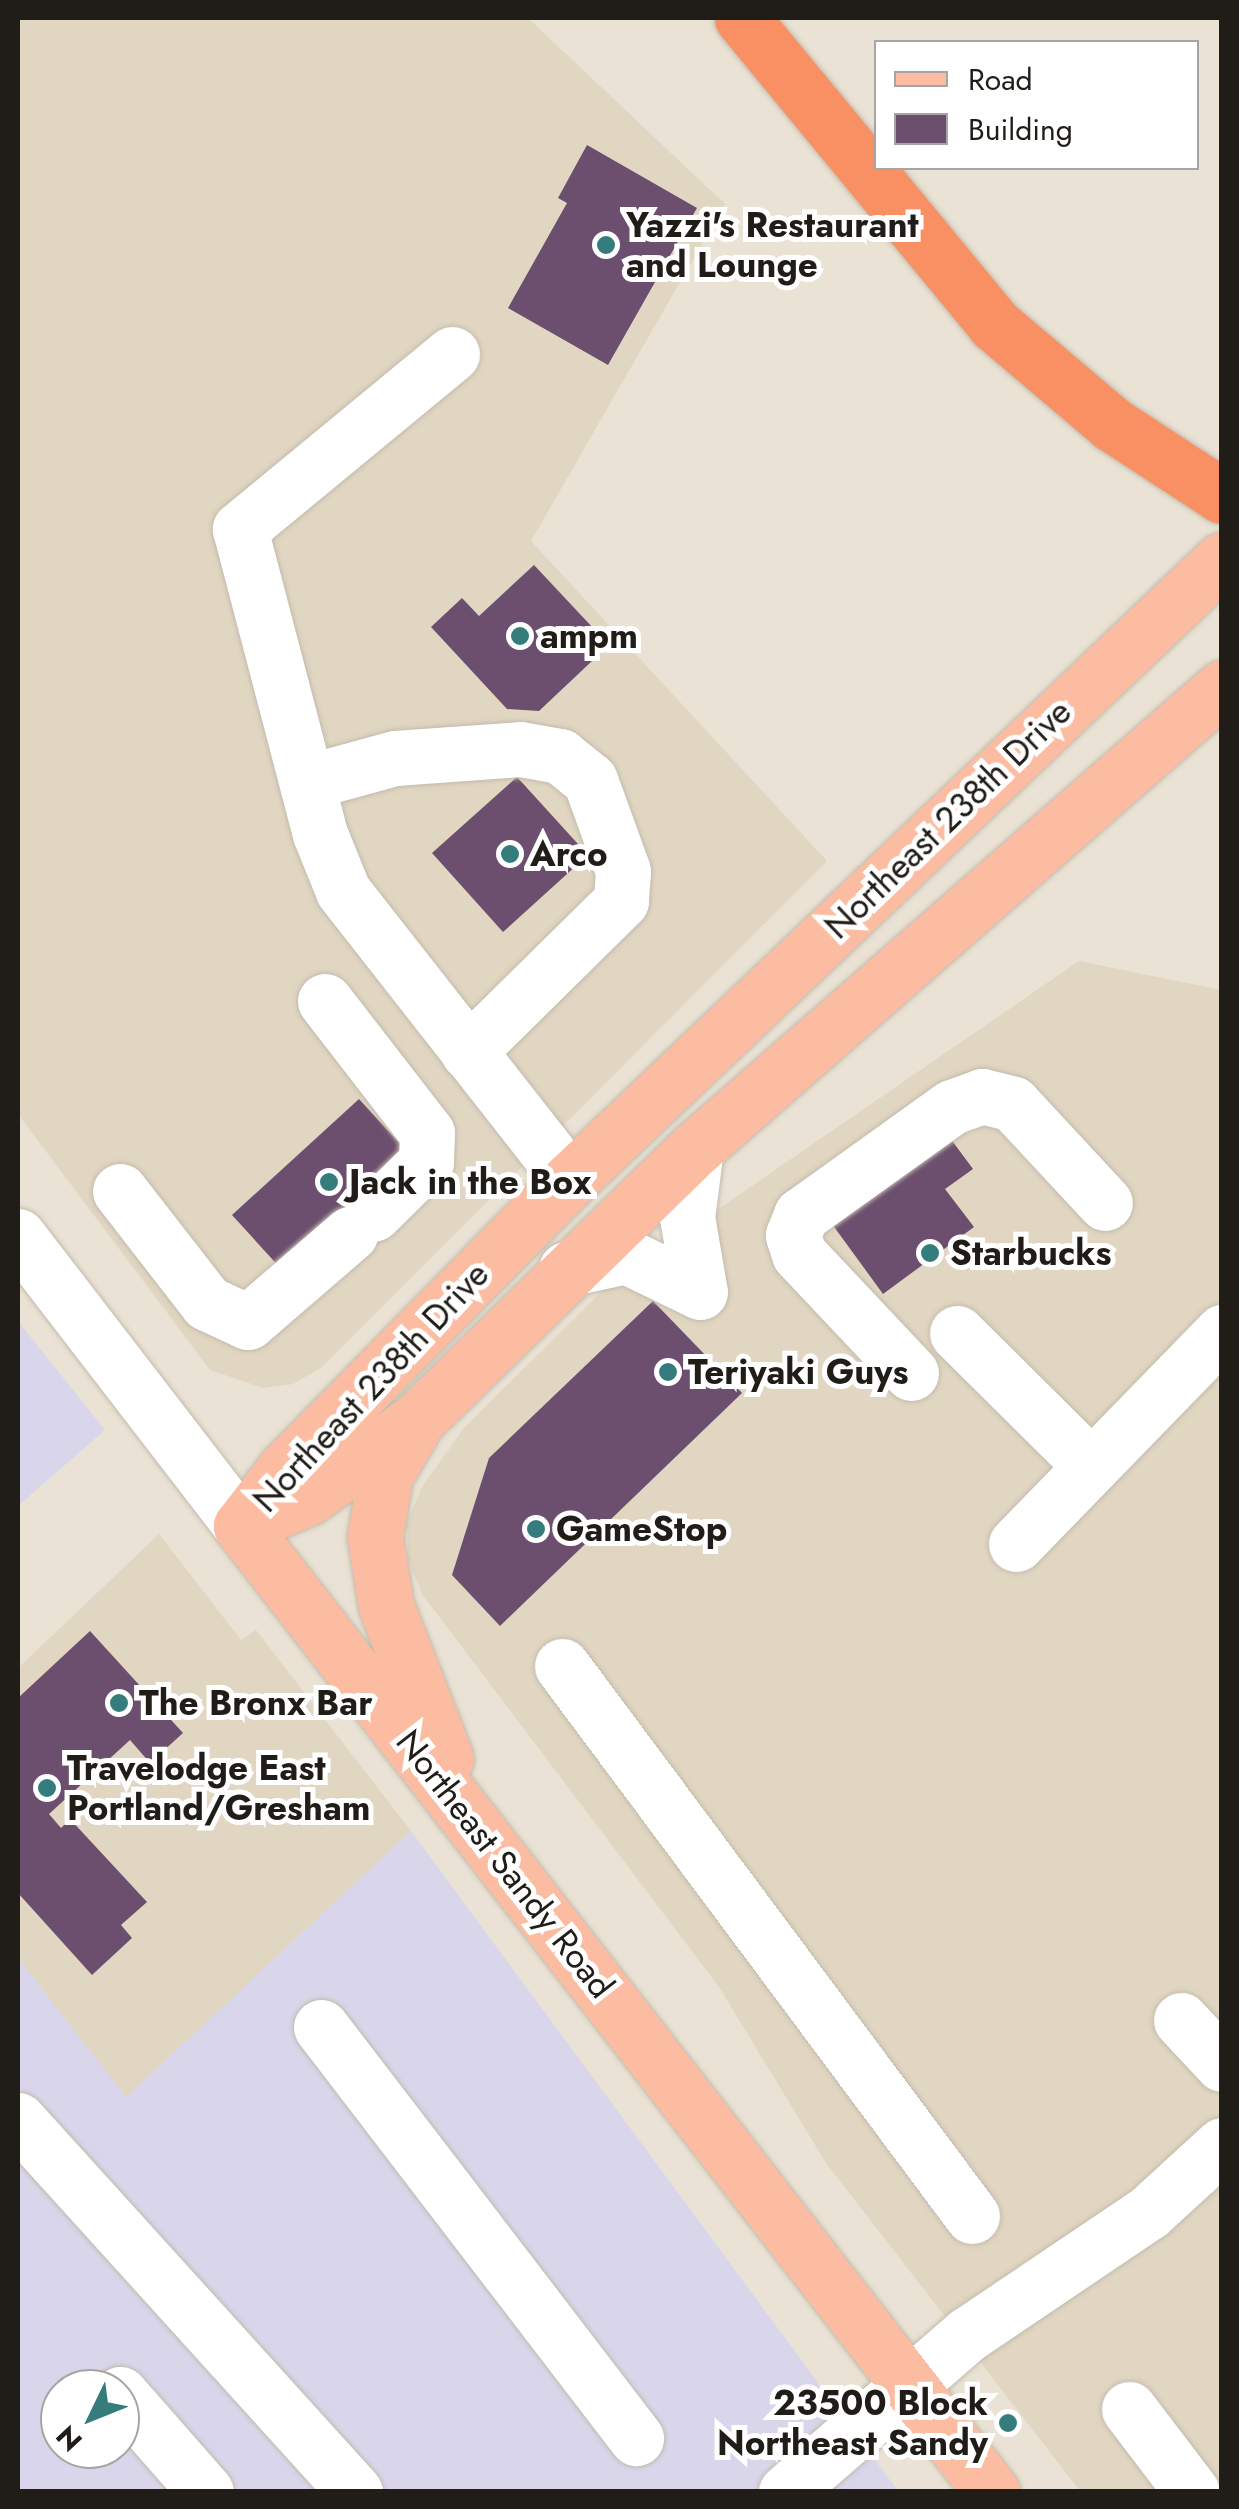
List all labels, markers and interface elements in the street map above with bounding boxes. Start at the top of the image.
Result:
legend [874,40,1199,170]
text: Road [968,58,1033,101]
text: Building [968,108,1073,151]
place label: Yazzi's Restaurant and Lounge [626,204,919,286]
marker: Yazzi's Restaurant and Lounge [595,234,617,256]
place label: ampm [540,615,638,657]
marker: ampm [509,625,531,647]
street label: Northeast 238th Drive [816,691,1080,947]
place label: Arco [530,833,608,875]
marker: Arco [499,843,521,865]
place label: Jack in the Box [349,1161,591,1203]
marker: Jack in the Box [318,1171,340,1193]
place label: Starbucks [950,1232,1111,1274]
marker: Starbucks [919,1242,941,1264]
street label: Northeast 238th Drive [244,1253,498,1521]
place label: Teriyaki Guys [688,1351,908,1393]
marker: Teriyaki Guys [657,1361,679,1383]
place label: GameStop [556,1508,727,1550]
marker: GameStop [525,1518,547,1540]
place label: The Bronx Bar [139,1682,373,1724]
marker: The Bronx Bar [108,1692,130,1714]
street label: Northeast Sandy Road [387,1722,623,2006]
place label: Travelodge East Portland/Gresham [67,1747,371,1829]
marker: Travelodge East Portland/Gresham [36,1777,58,1799]
north arrow [40,2369,140,2469]
place label: 23500 Block Northeast Sandy [717,2382,988,2464]
marker: 23500 Block Northeast Sandy [997,2412,1019,2434]
text: N [47,2416,92,2461]

